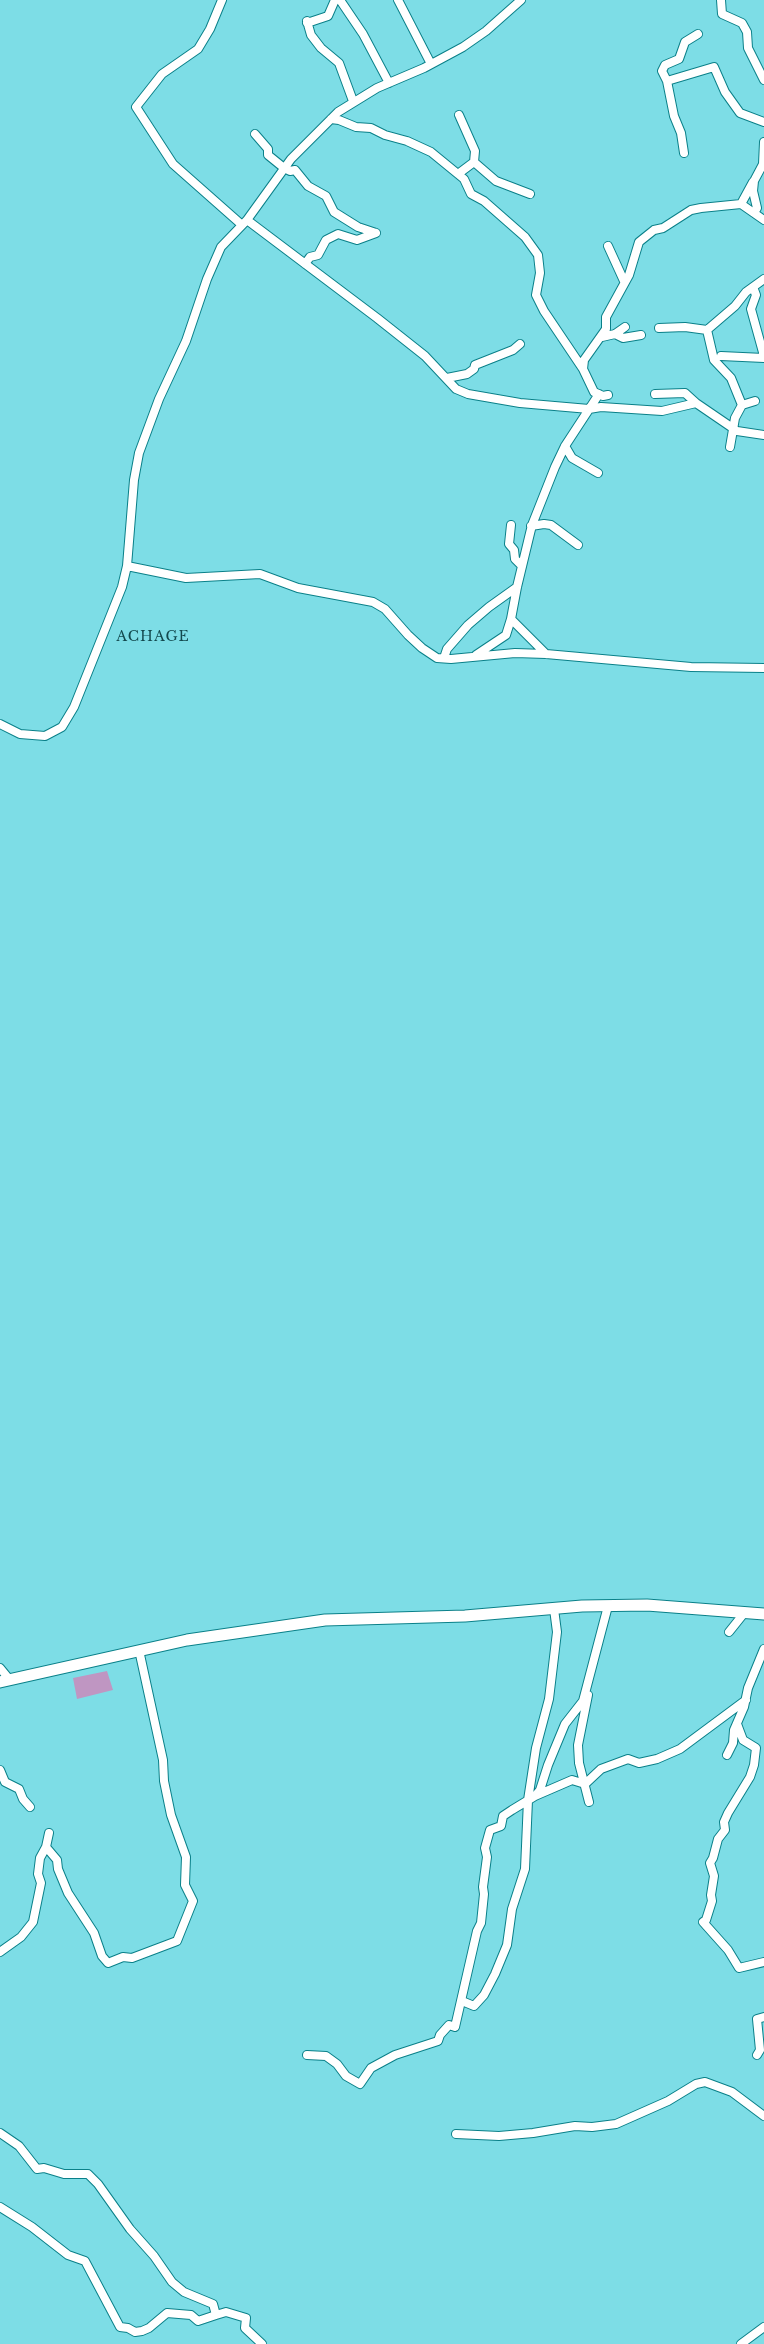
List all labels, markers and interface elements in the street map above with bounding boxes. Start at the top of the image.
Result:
district label: ACHAGE [116,629,190,645]

